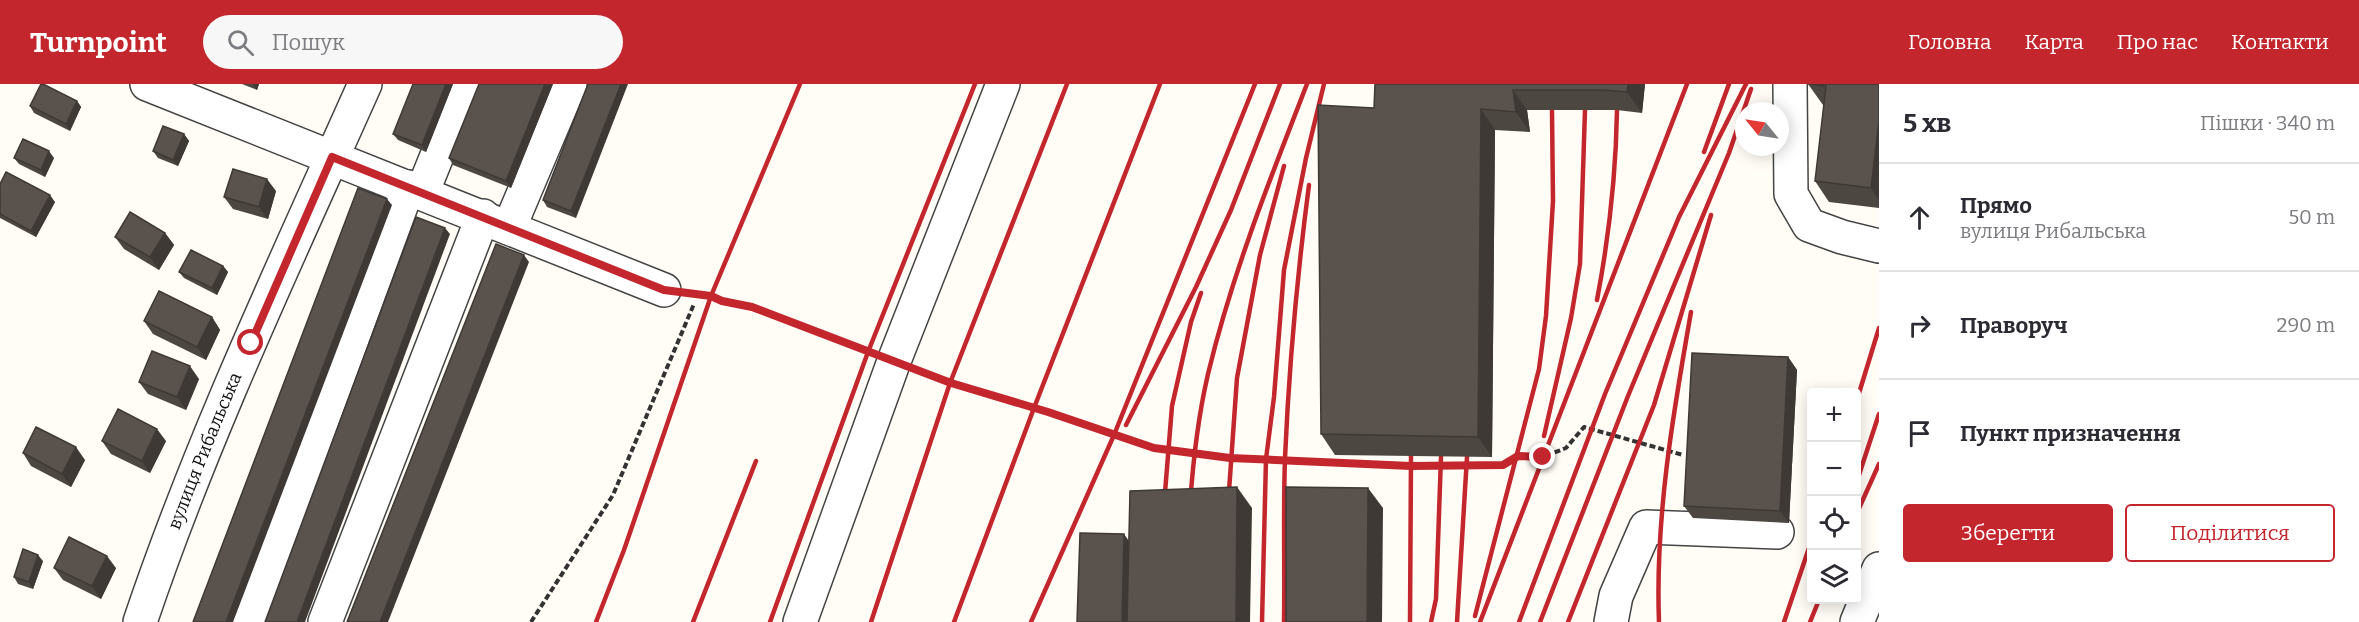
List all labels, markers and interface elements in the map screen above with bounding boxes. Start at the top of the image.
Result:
search box [203,15,623,69]
text: Turnpoint [30,26,167,59]
icon: search [224,26,257,59]
text: Пошук [272,29,345,56]
text: Головна [1908,29,1992,55]
text: Карта [2025,29,2084,55]
text: Про нас [2117,29,2198,55]
text: Контакти [2231,29,2329,55]
north arrow [1735,102,1789,156]
text: 5 хв [1903,108,1951,139]
text: Пішки · 340 m [2200,111,2335,135]
text: Прямо [1960,192,2032,219]
icon: ahead [1903,201,1936,234]
text: 50 m [2288,205,2335,229]
text: вулиця Рибальська [1960,219,2146,243]
icon: right [1903,309,1936,342]
text: Праворуч [1960,312,2068,339]
text: 290 m [2277,313,2335,337]
route start [237,329,263,355]
street label: вулиця Рибальська [163,369,246,533]
map controls [1807,388,1861,604]
button: + [1807,388,1861,442]
icon: arrive [1903,417,1936,450]
text: Пункт призначення [1960,420,2181,447]
button: − [1807,442,1861,496]
route end [1529,443,1555,469]
button: locate [1807,496,1861,550]
button: Зберегти [1903,504,2113,562]
button: Поділитися [2125,504,2335,562]
button: layers [1807,550,1861,604]

